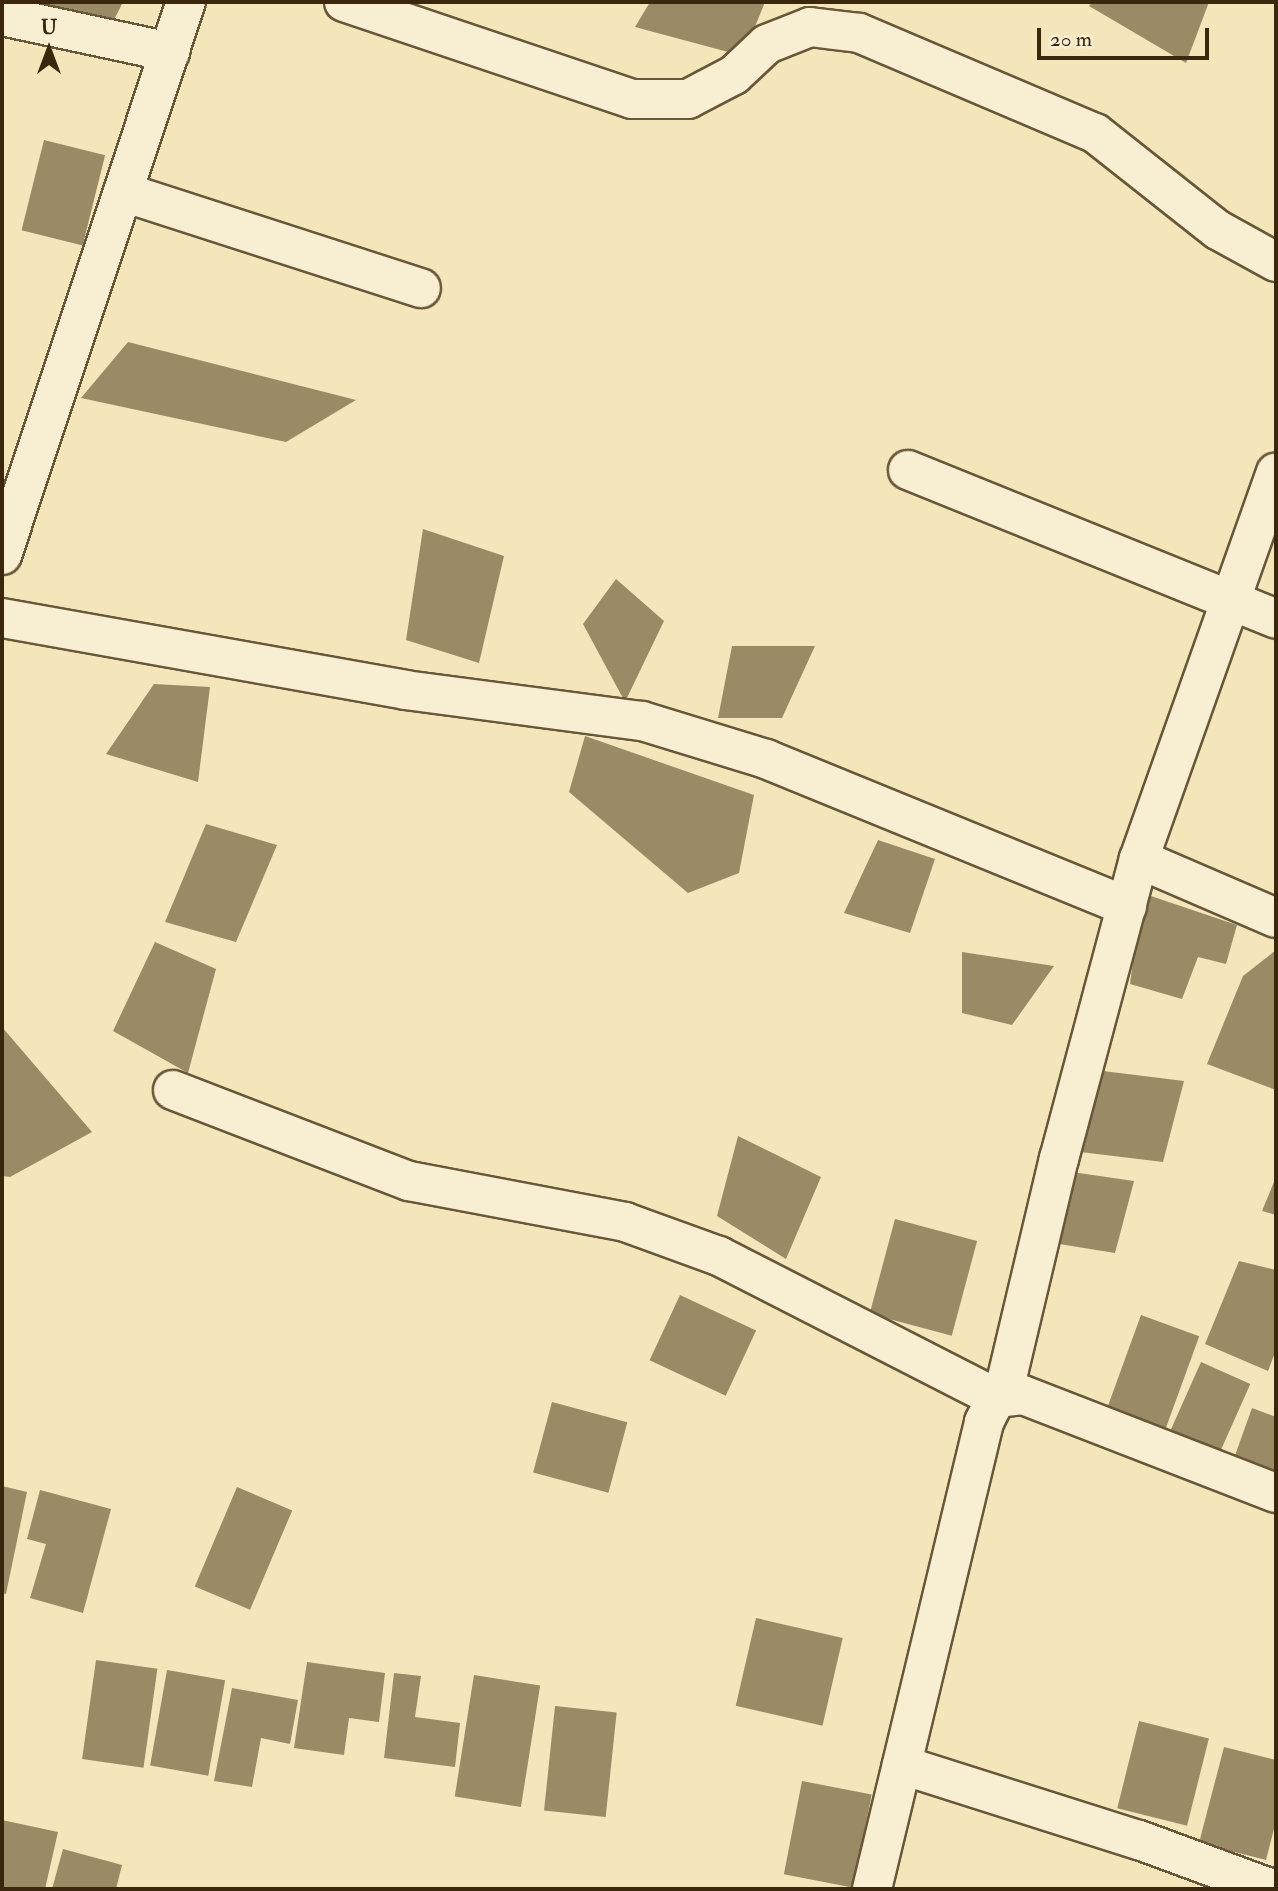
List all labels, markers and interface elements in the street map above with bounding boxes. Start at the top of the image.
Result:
north arrow [14,14,84,84]
scale bar [1040,14,1212,58]
text: U [41,16,57,40]
text: 20 m [1050,26,1092,53]

